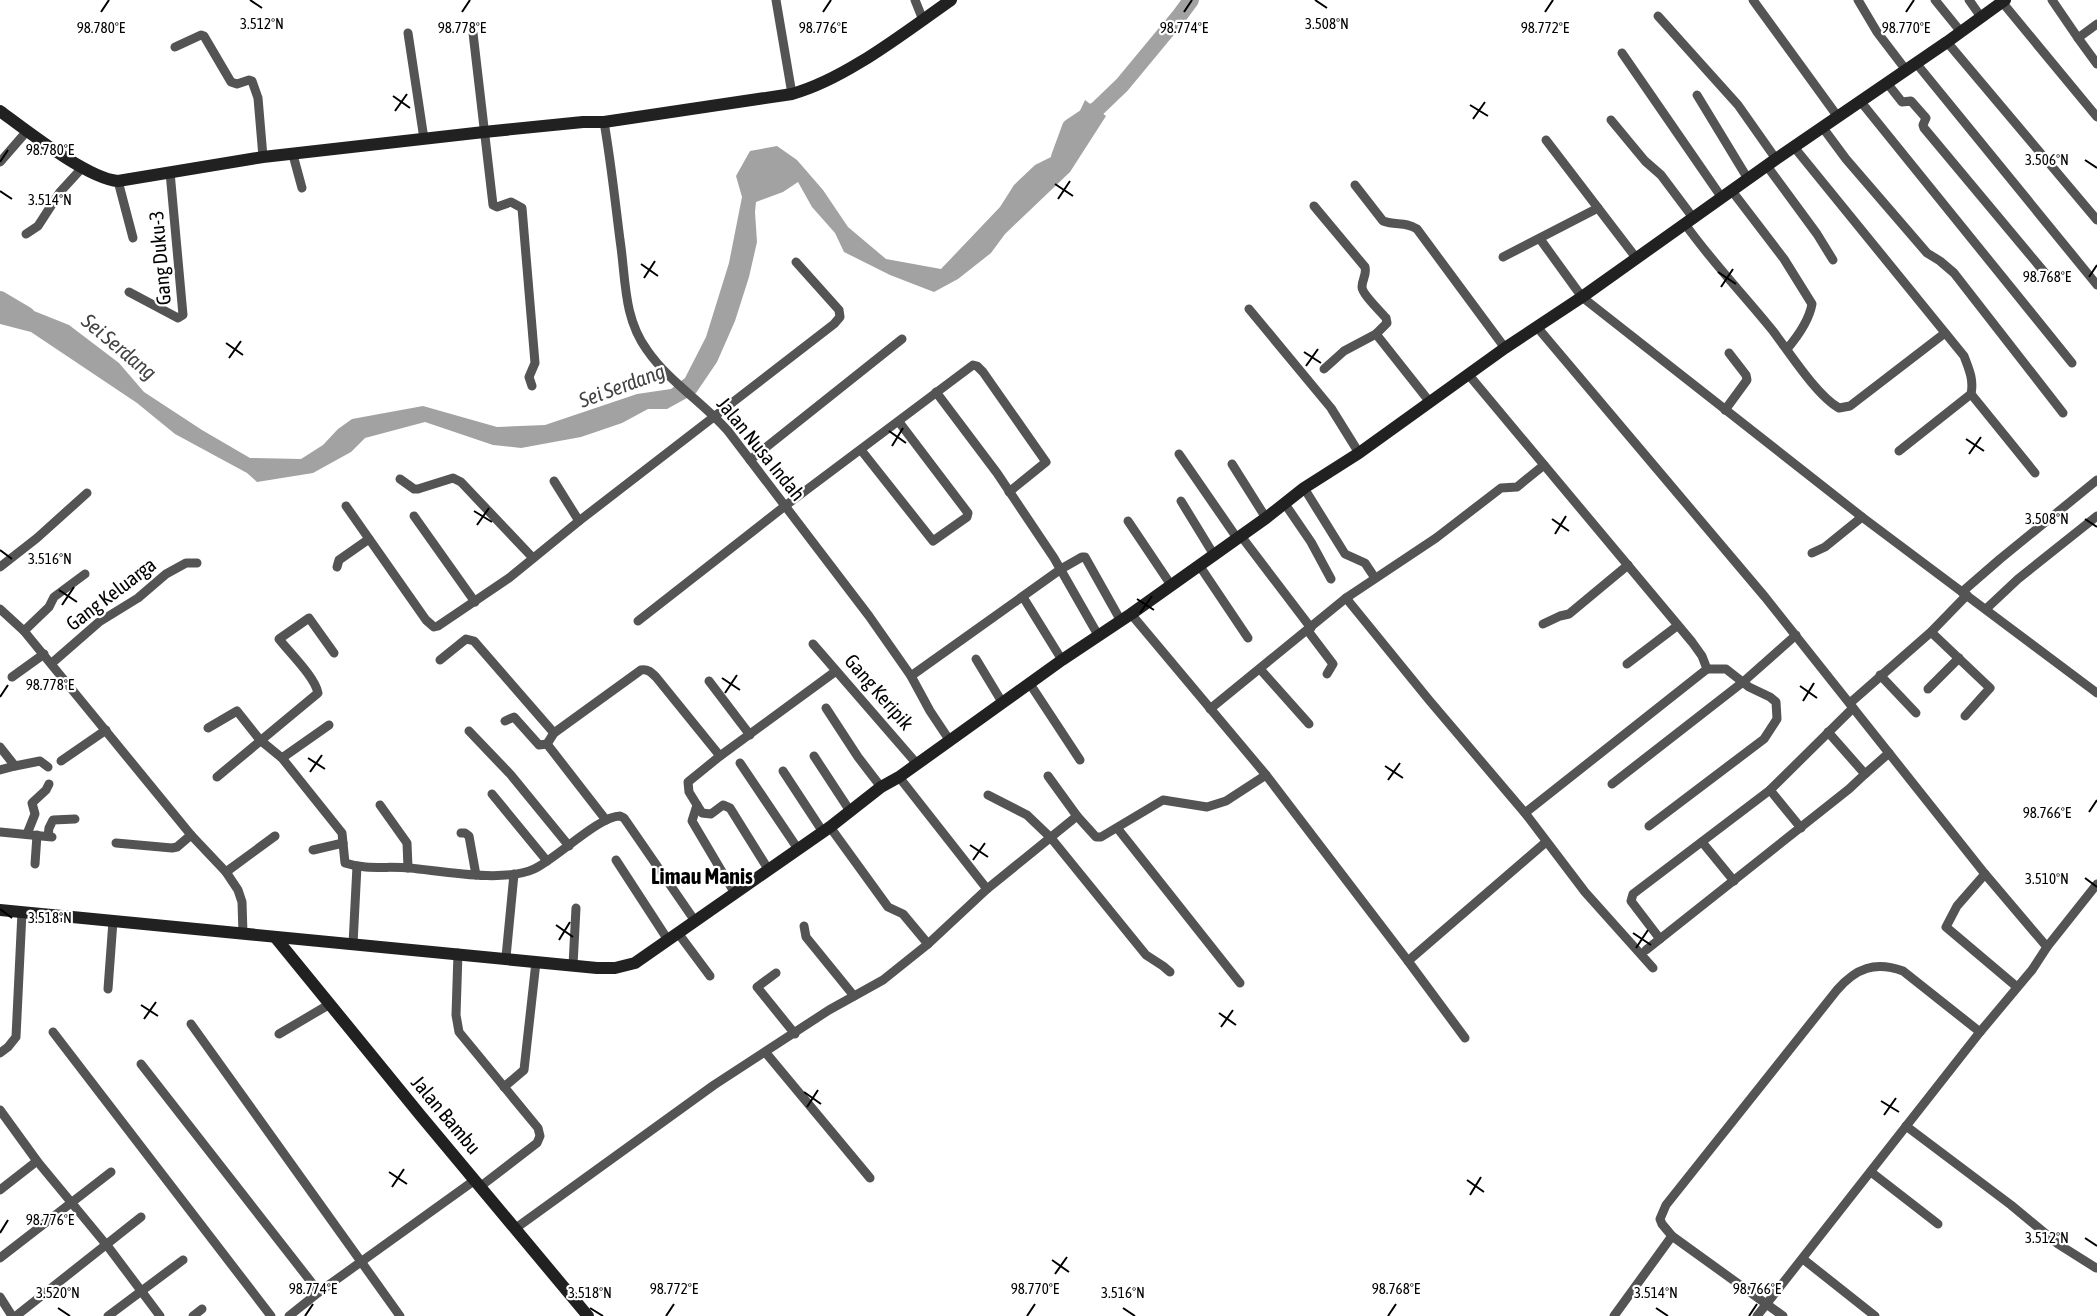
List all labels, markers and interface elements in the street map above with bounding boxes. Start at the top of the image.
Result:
text: 3.512°N [240,15,284,32]
text: 3.508°N [1305,15,1349,32]
text: 98.780°E [77,19,126,36]
text: 98.778°E [438,19,487,36]
text: 98.776°E [799,19,848,36]
text: 98.774°E [1160,19,1209,36]
text: 98.772°E [1521,19,1570,36]
text: 98.770°E [1882,19,1931,36]
text: 98.780°E [26,141,75,158]
text: 3.506°N [2025,151,2069,168]
text: 3.514°N [28,191,72,208]
street label: Gang Duku-3 [144,210,175,306]
text: 98.768°E [2023,268,2072,285]
water label: Sei Serdang [77,308,162,384]
water label: Sei Serdang [574,358,668,412]
street label: Jalan Nusa Indah [713,392,810,505]
text: 3.508°N [2025,510,2069,527]
text: 3.516°N [28,550,72,567]
street label: Gang Keluarga [61,552,160,635]
street label: Gang Keripik [840,649,919,734]
text: 98.778°E [26,676,75,693]
text: 98.766°E [2023,804,2072,821]
district label: Limau Manis [651,863,753,889]
text: 3.510°N [2025,870,2069,887]
text: 3.518°N [28,909,72,926]
street label: Jalan Bambu [407,1071,486,1158]
text: 98.776°E [26,1211,75,1228]
text: 3.512°N [2025,1229,2069,1246]
text: 98.774°E [289,1280,338,1297]
text: 98.772°E [650,1280,699,1297]
text: 98.770°E [1011,1280,1060,1297]
text: 98.768°E [1372,1280,1421,1297]
text: 98.766°E [1733,1280,1782,1297]
text: 3.520°N [36,1284,80,1301]
text: 3.518°N [568,1284,612,1301]
text: 3.516°N [1101,1284,1145,1301]
text: 3.514°N [1634,1284,1678,1301]

